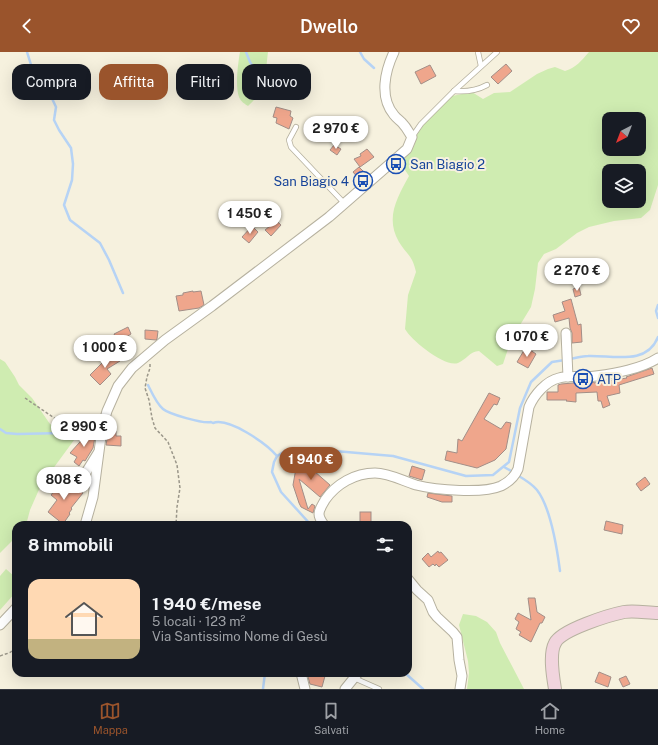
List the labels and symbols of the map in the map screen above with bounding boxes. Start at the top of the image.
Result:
north arrow [602,112,646,156]
pin: 2 970 € [299,116,373,150]
bus stop icon: San Biagio 2 [385,153,407,175]
place label: San Biagio 2 [410,157,485,172]
bus stop icon: San Biagio 4 [352,170,374,192]
place label: San Biagio 4 [273,174,349,189]
pin: 1 450 € [213,201,287,235]
pin: 2 270 € [540,258,614,292]
pin: 1 070 € [490,324,564,358]
pin: 1 000 € [68,335,142,369]
bus stop icon: ATP [572,368,594,390]
place label: ATP [597,372,621,387]
pin: 2 990 € [47,414,121,448]
pin: 1 940 € [274,447,348,481]
pin: 808 € [36,467,92,501]

